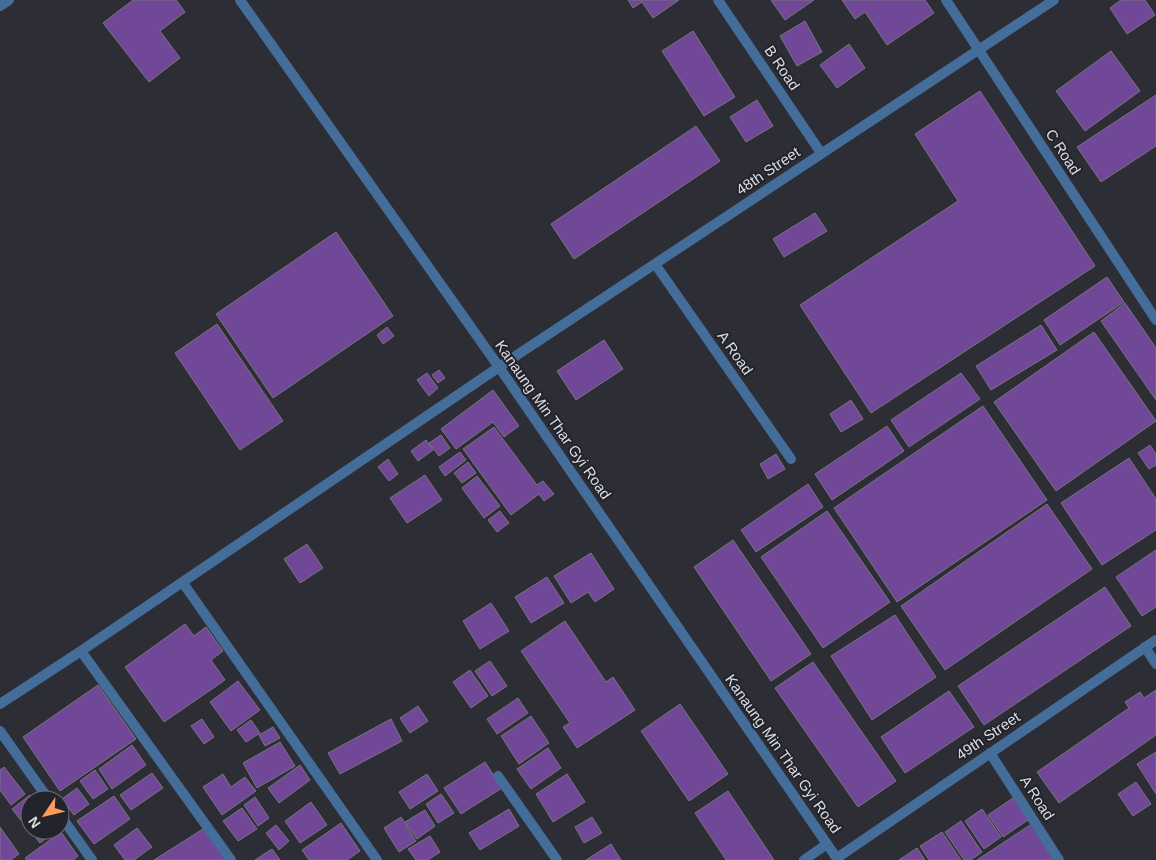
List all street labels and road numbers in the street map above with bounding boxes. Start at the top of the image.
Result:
street label: B Road [761,42,803,93]
street label: C Road [1042,126,1084,178]
street label: 48th Street [733,143,804,198]
street label: A Road [714,328,756,378]
street label: Kanaung Min Thar Gyi Road [492,337,615,502]
street label: Kanaung Min Thar Gyi Road [722,671,845,836]
street label: 49th Street [953,708,1024,763]
street label: A Road [1017,772,1058,823]

